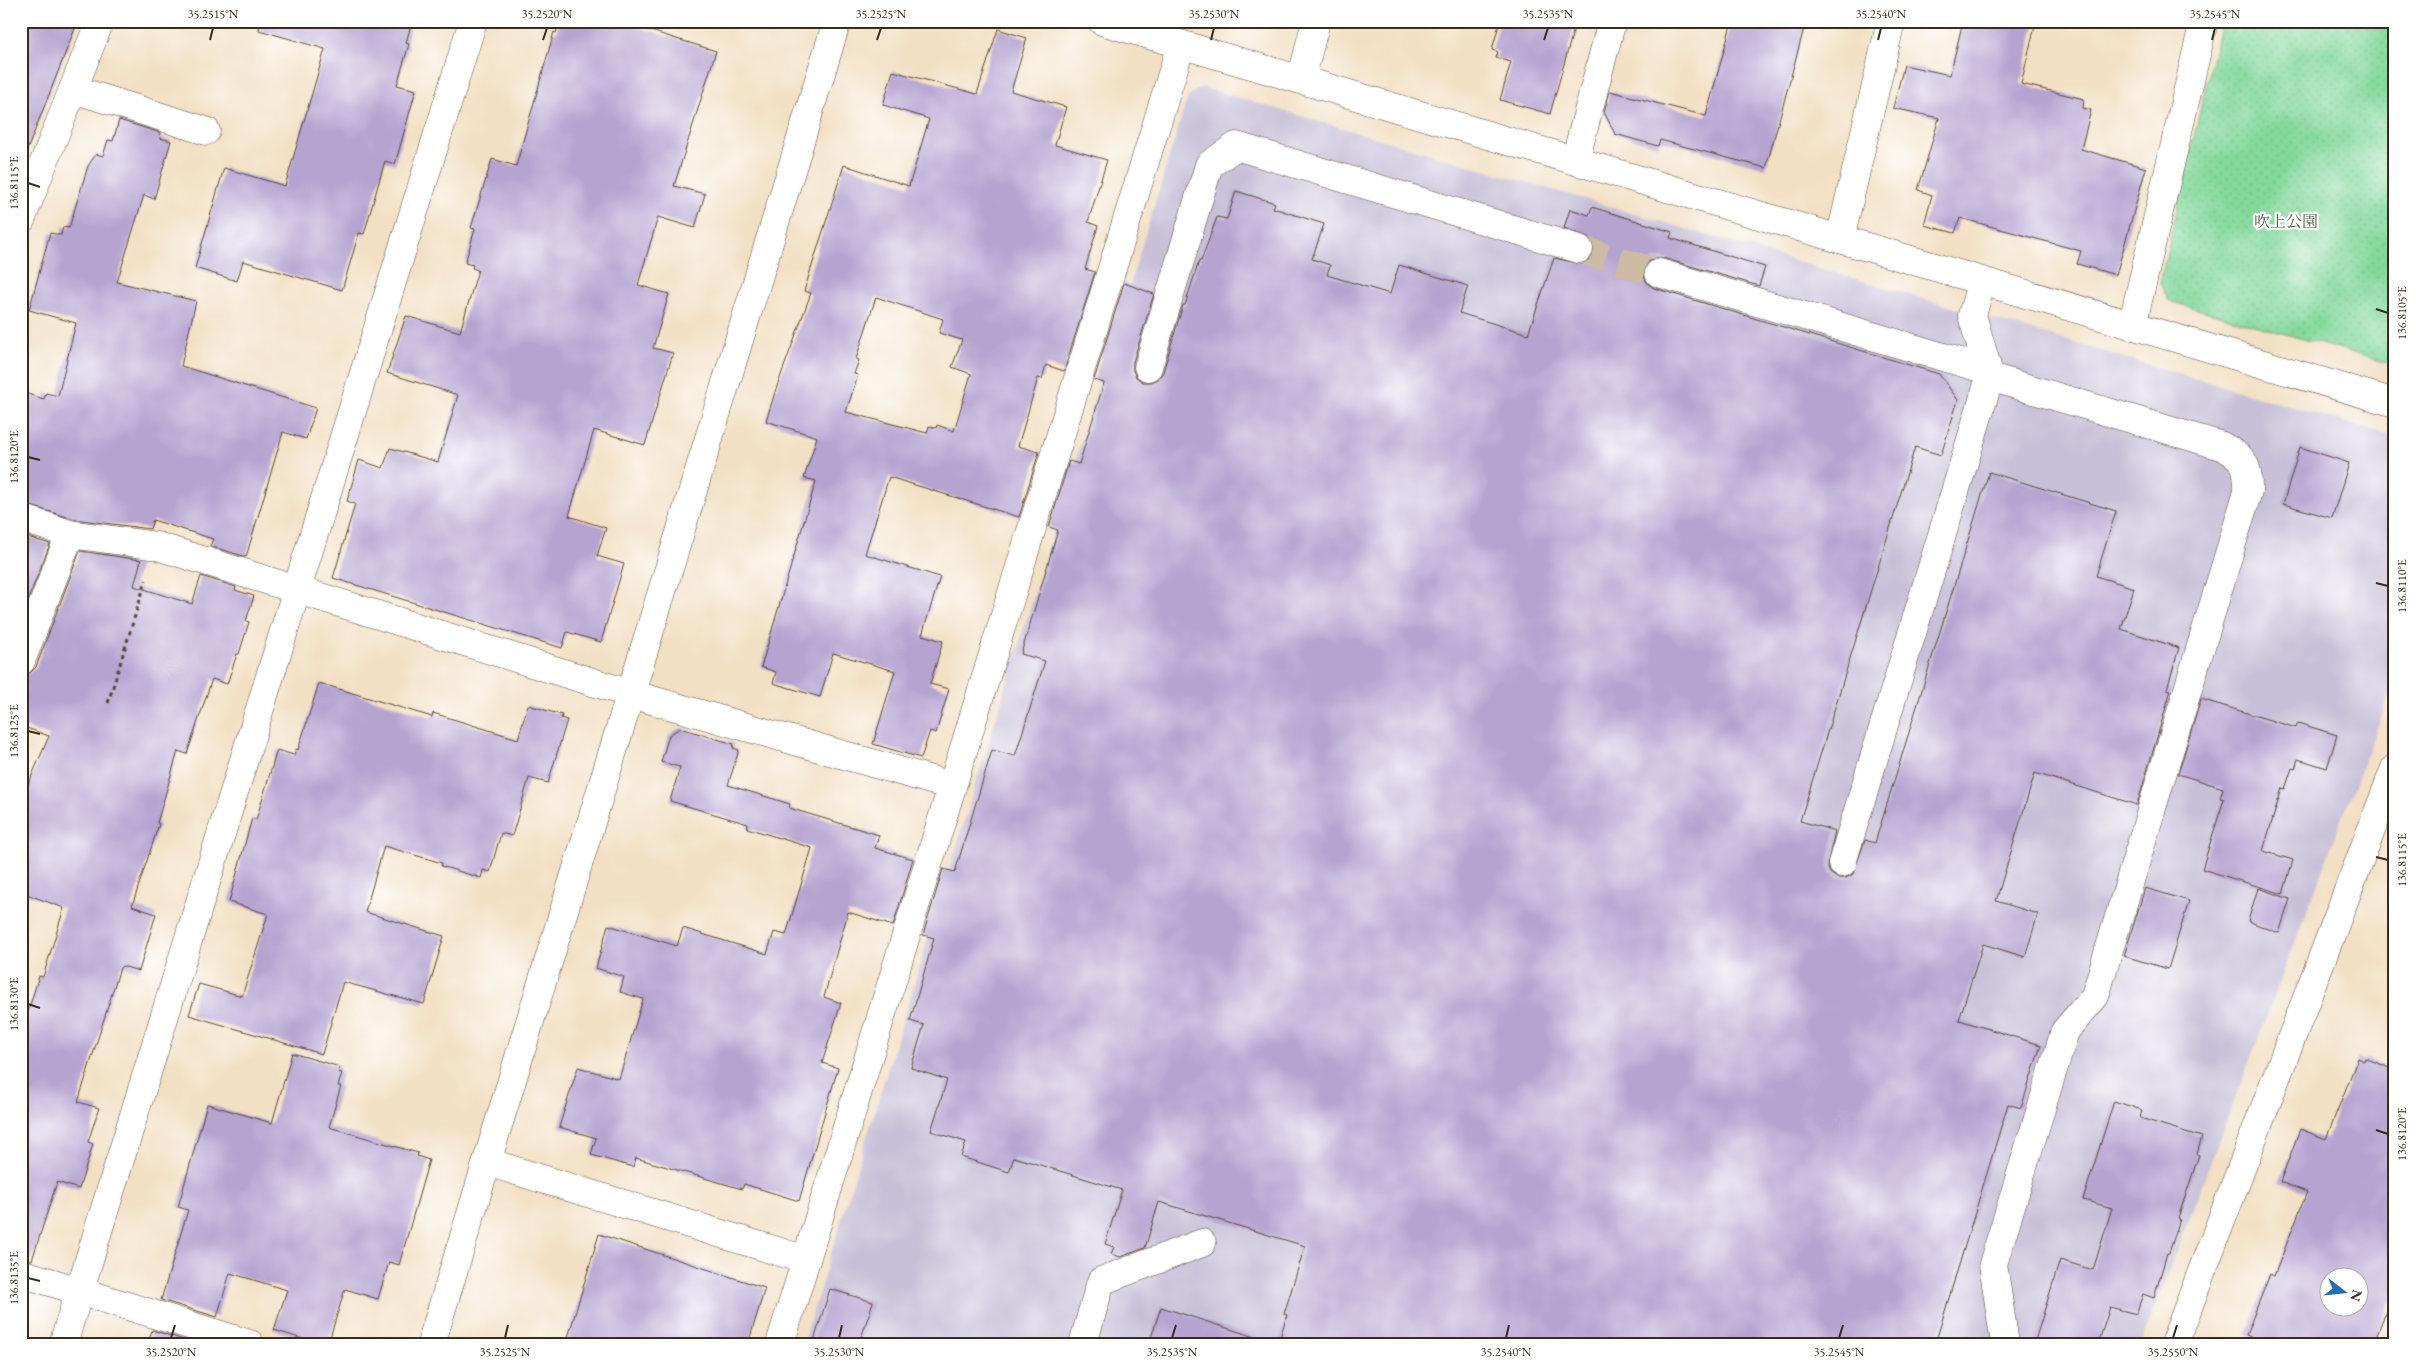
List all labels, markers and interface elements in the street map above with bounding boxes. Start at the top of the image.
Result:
text: 35.2515°N [188,6,239,22]
text: 35.2520°N [522,6,573,22]
text: 35.2525°N [856,6,907,22]
text: 35.2530°N [1189,6,1240,22]
text: 35.2535°N [1523,6,1574,22]
text: 35.2540°N [1856,6,1907,22]
text: 35.2545°N [2190,6,2241,22]
text: 136.8115°E [6,156,22,210]
park label: 吹上公園 [2254,211,2318,232]
text: 136.8105°E [2394,286,2410,340]
text: 136.8120°E [6,430,22,484]
text: 136.8110°E [2394,559,2410,613]
text: 136.8125°E [6,704,22,758]
text: 136.8115°E [2394,833,2410,887]
text: 136.8130°E [6,977,22,1031]
text: 136.8120°E [2394,1107,2410,1161]
text: 136.8135°E [6,1251,22,1305]
north arrow [2318,1268,2368,1318]
text: N [2346,1288,2367,1304]
text: 35.2520°N [146,1344,197,1360]
text: 35.2525°N [480,1344,531,1360]
text: 35.2530°N [814,1344,865,1360]
text: 35.2535°N [1147,1344,1198,1360]
text: 35.2540°N [1481,1344,1532,1360]
text: 35.2545°N [1814,1344,1865,1360]
text: 35.2550°N [2148,1344,2199,1360]

